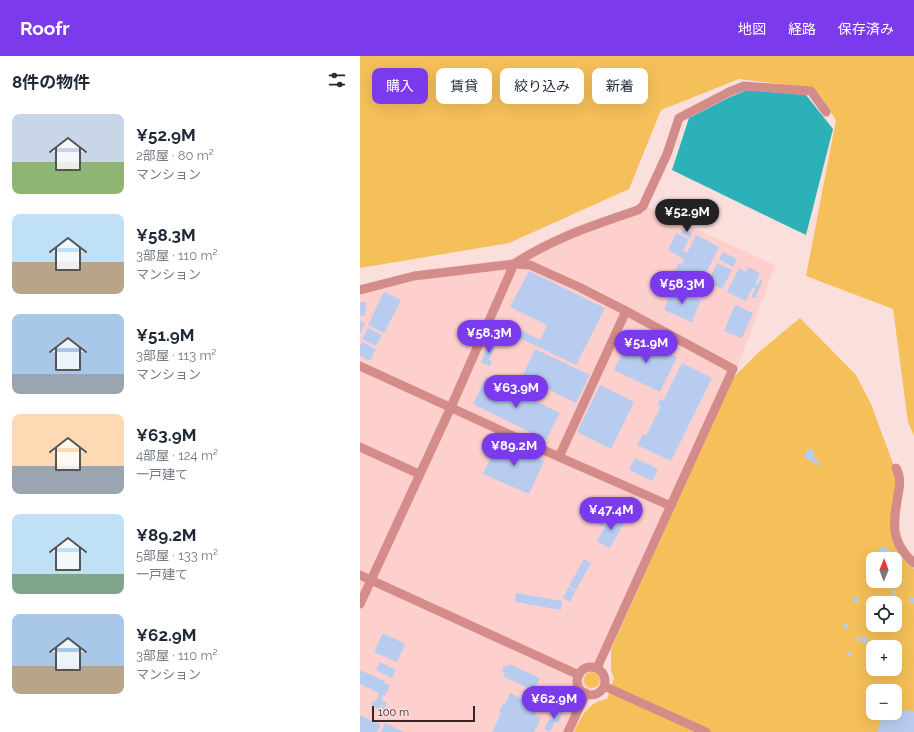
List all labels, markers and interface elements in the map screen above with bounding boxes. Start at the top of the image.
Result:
text: Roofr [20,17,70,39]
text: 地図 [738,21,766,37]
text: 経路 [788,21,816,37]
text: 保存済み [838,21,894,37]
chip: 購入 [372,68,428,104]
chip: 賃貸 [436,68,492,104]
chip: 絞り込み [500,68,584,104]
chip: 新着 [592,68,648,104]
icon: filters [326,69,348,91]
text: 8件の物件 [12,72,90,92]
text: ¥52.9M [136,125,196,145]
icon: home [44,130,92,178]
text: 2部屋 · 80 m² [136,148,214,163]
text: マンション [136,167,201,182]
pin: ¥52.9M [654,199,720,233]
text: ¥52.9M [664,204,710,219]
text: ¥58.3M [136,225,196,245]
icon: home [44,230,92,278]
text: 3部屋 · 110 m² [136,248,217,263]
text: マンション [136,267,201,282]
pin: ¥58.3M [649,271,715,305]
text: ¥58.3M [659,276,705,291]
pin: ¥58.3M [456,320,522,354]
text: ¥51.9M [136,325,194,345]
text: ¥58.3M [466,325,512,340]
icon: home [44,330,92,378]
pin: ¥51.9M [613,330,679,364]
text: ¥51.9M [624,335,668,350]
text: 3部屋 · 113 m² [136,348,216,363]
text: マンション [136,367,201,382]
pin: ¥63.9M [483,375,549,409]
text: ¥63.9M [493,380,539,395]
text: ¥63.9M [136,425,196,445]
icon: home [44,430,92,478]
pin: ¥89.2M [481,433,547,467]
text: ¥89.2M [491,438,537,453]
text: 4部屋 · 124 m² [136,448,218,463]
text: 一戸建て [136,467,188,482]
pin: ¥47.4M [578,497,644,531]
text: ¥47.4M [589,502,633,517]
text: ¥89.2M [136,525,197,545]
icon: home [44,530,92,578]
text: 5部屋 · 133 m² [136,548,218,563]
north arrow [866,552,902,588]
map controls [866,552,902,720]
text: 一戸建て [136,567,188,582]
button: locate [866,596,902,632]
text: ¥62.9M [136,625,197,645]
icon: home [44,630,92,678]
button: + [866,640,902,676]
text: 3部屋 · 110 m² [136,648,217,663]
text: マンション [136,667,201,682]
button: − [866,684,902,720]
pin: ¥62.9M [521,686,587,720]
text: ¥62.9M [531,691,577,706]
scale bar [372,704,475,723]
text: 100 m [378,706,409,719]

